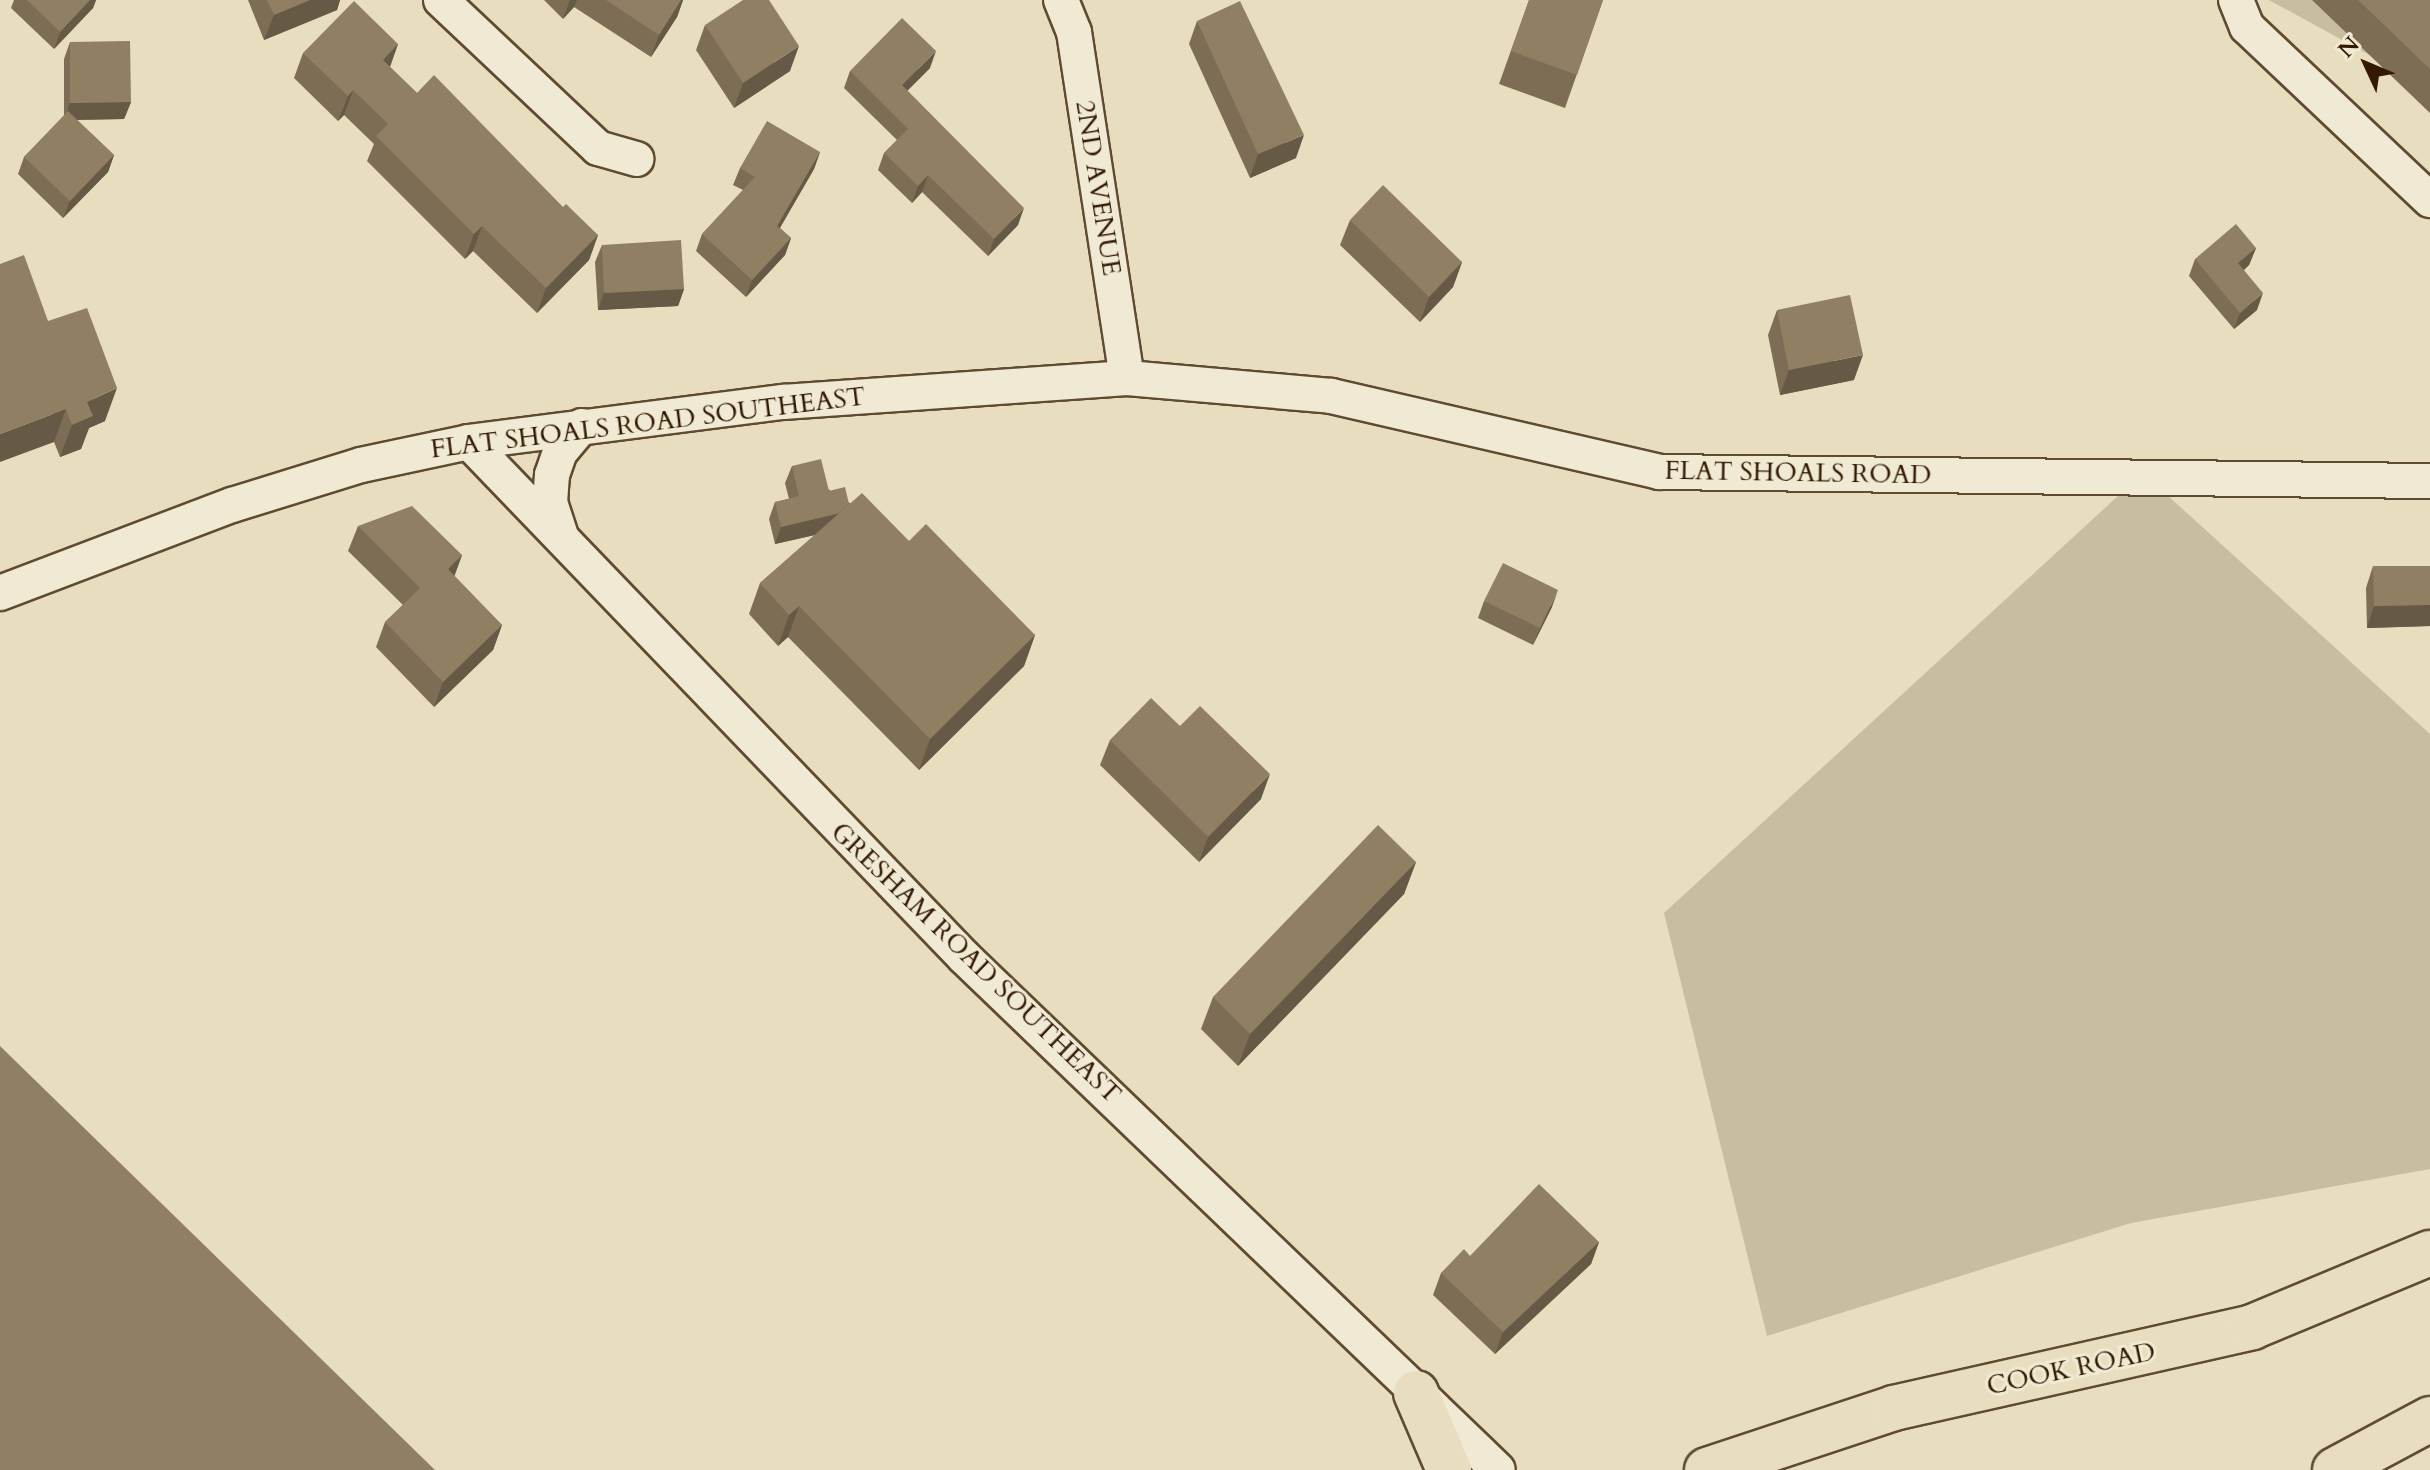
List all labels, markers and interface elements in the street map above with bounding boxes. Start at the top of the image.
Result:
north arrow [2326,24,2406,104]
text: N [2331,30,2366,65]
street label: 2ND AVENUE [1069,98,1127,278]
street label: FLAT SHOALS ROAD SOUTHEAST [429,381,867,465]
street label: FLAT SHOALS ROAD [1664,455,1932,491]
street label: GRESHAM ROAD SOUTHEAST [825,816,1127,1110]
street label: COOK ROAD [1984,1336,2158,1402]

